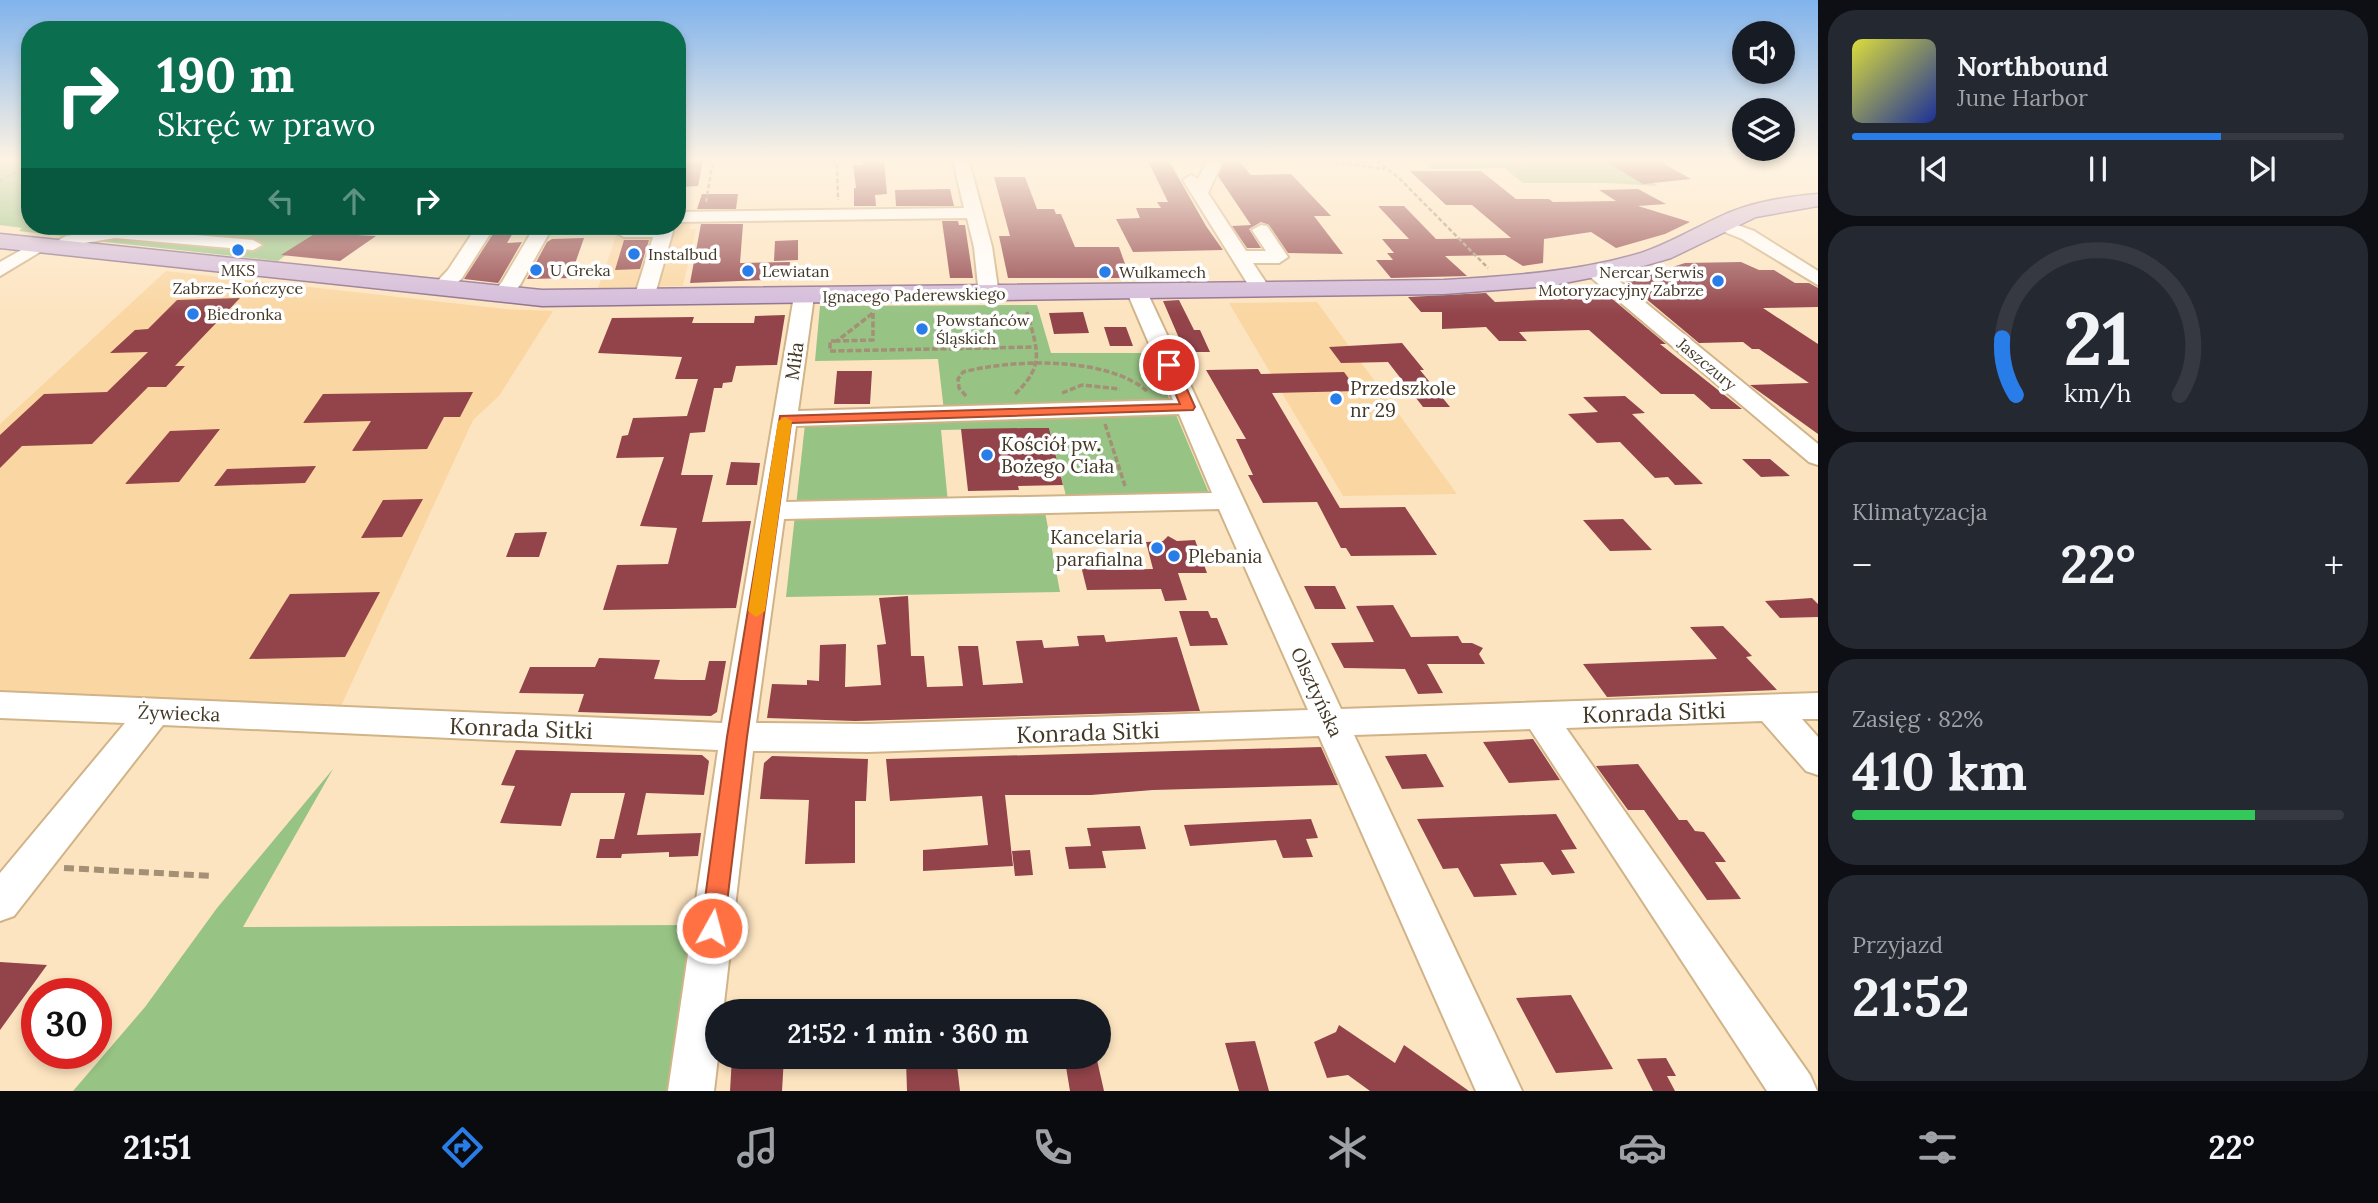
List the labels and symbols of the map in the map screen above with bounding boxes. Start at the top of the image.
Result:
marker: MKS Zabrze-Kończyce [230,242,246,258]
place label: Instalbud [648,244,718,264]
marker: Instalbud [626,246,642,262]
place label: MKS Zabrze-Kończyce [173,260,303,298]
place label: U Greka [550,260,611,280]
place label: Lewiatan [762,261,830,281]
marker: U Greka [528,262,544,278]
place label: Wulkamech [1119,262,1207,282]
place label: Nercar Serwis Motoryzacyjny Zabrze [1538,262,1704,300]
marker: Lewiatan [740,263,756,279]
marker: Wulkamech [1097,264,1113,280]
marker: Nercar Serwis Motoryzacyjny Zabrze [1710,273,1726,289]
street label: Ignacego Paderewskiego [822,283,1006,307]
place label: Biedronka [207,304,282,324]
marker: Biedronka [185,306,201,322]
place label: Powstańców Śląskich [936,310,1030,348]
marker: Powstańców Śląskich [914,321,930,337]
street label: Jaszczury [1673,333,1741,395]
pin [1139,335,1199,395]
street label: Miła [779,340,809,382]
place label: Przedszkole nr 29 [1350,376,1456,422]
marker: Przedszkole nr 29 [1328,391,1344,407]
place label: Kościół pw. Bożego Ciała [1001,432,1114,478]
marker: Kościół pw. Bożego Ciała [979,447,995,463]
place label: Kancelaria parafialna [1050,525,1143,571]
marker: Kancelaria parafialna [1149,540,1165,556]
place label: Plebania [1188,544,1263,568]
marker: Plebania [1166,548,1182,564]
street label: Olsztyńska [1286,643,1348,741]
street label: Konrada Sitki [1582,695,1726,729]
street label: Żywiecka [137,700,221,726]
street label: Konrada Sitki [449,711,593,745]
street label: Konrada Sitki [1016,715,1160,749]
position arrow [675,891,749,965]
speed limit sign: 30 [21,978,112,1069]

